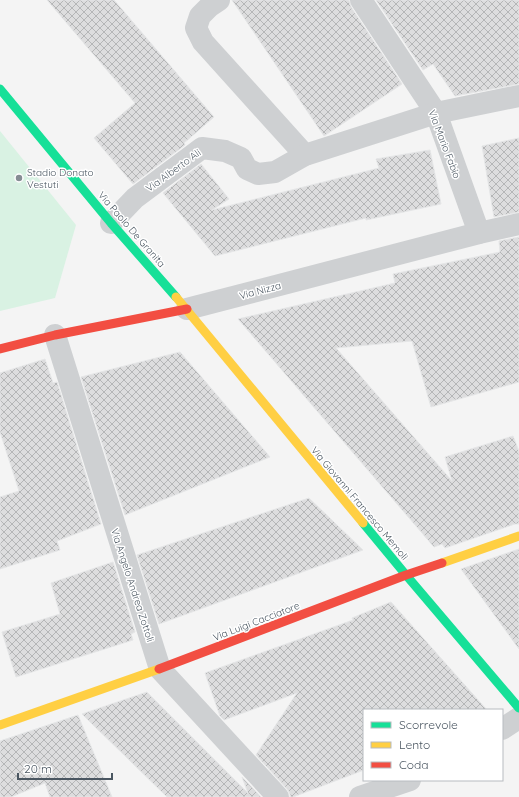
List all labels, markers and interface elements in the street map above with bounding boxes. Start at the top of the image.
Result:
street label: Via Mario Fabio [425,108,464,180]
street label: Via Alberto Ali [143,146,203,195]
place label: Stadio Donato Vestuti [27,166,94,191]
marker: Stadio Donato Vestuti [14,173,24,183]
street label: Via Paolo De Granita [95,189,168,270]
street label: Via Nizza [238,279,282,302]
street label: Via Giovanni Francesco Memoli [308,444,411,563]
street label: Via Angelo Andrea Zottoli [108,527,157,644]
street label: Via Luigi Cacciatore [211,599,302,644]
legend [363,709,503,781]
text: Scorrevole [399,717,458,732]
text: Lento [399,737,430,752]
scale bar [18,755,112,781]
text: Coda [399,757,429,772]
text: 20 m [24,761,52,776]

